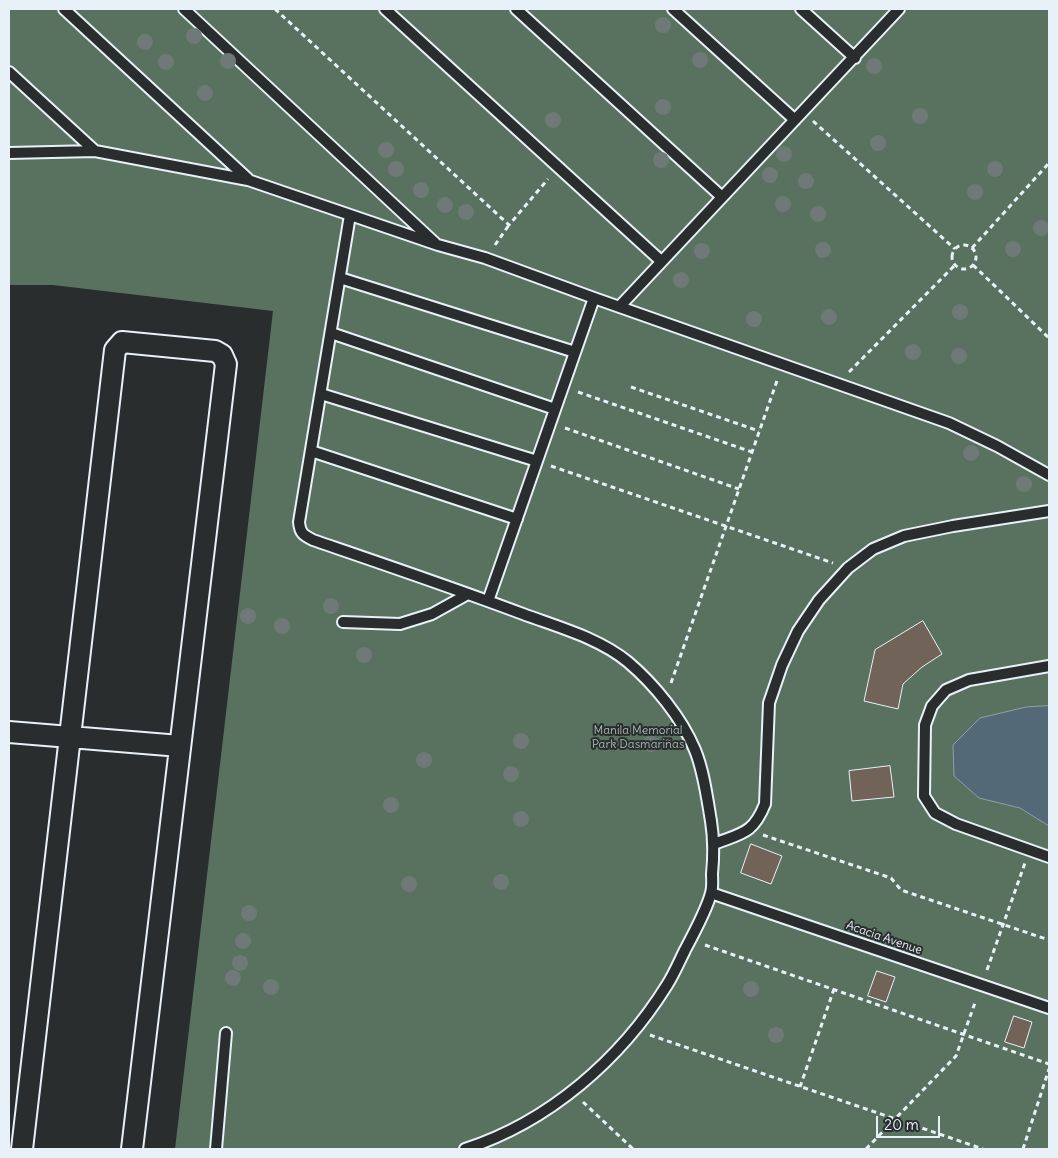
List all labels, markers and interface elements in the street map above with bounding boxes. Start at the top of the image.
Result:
park label: Manila Memorial Park Dasmariñas [592,724,684,752]
street label: Acacia Avenue [844,918,924,958]
scale bar [878,1106,942,1138]
text: 20 m [884,1115,919,1134]

